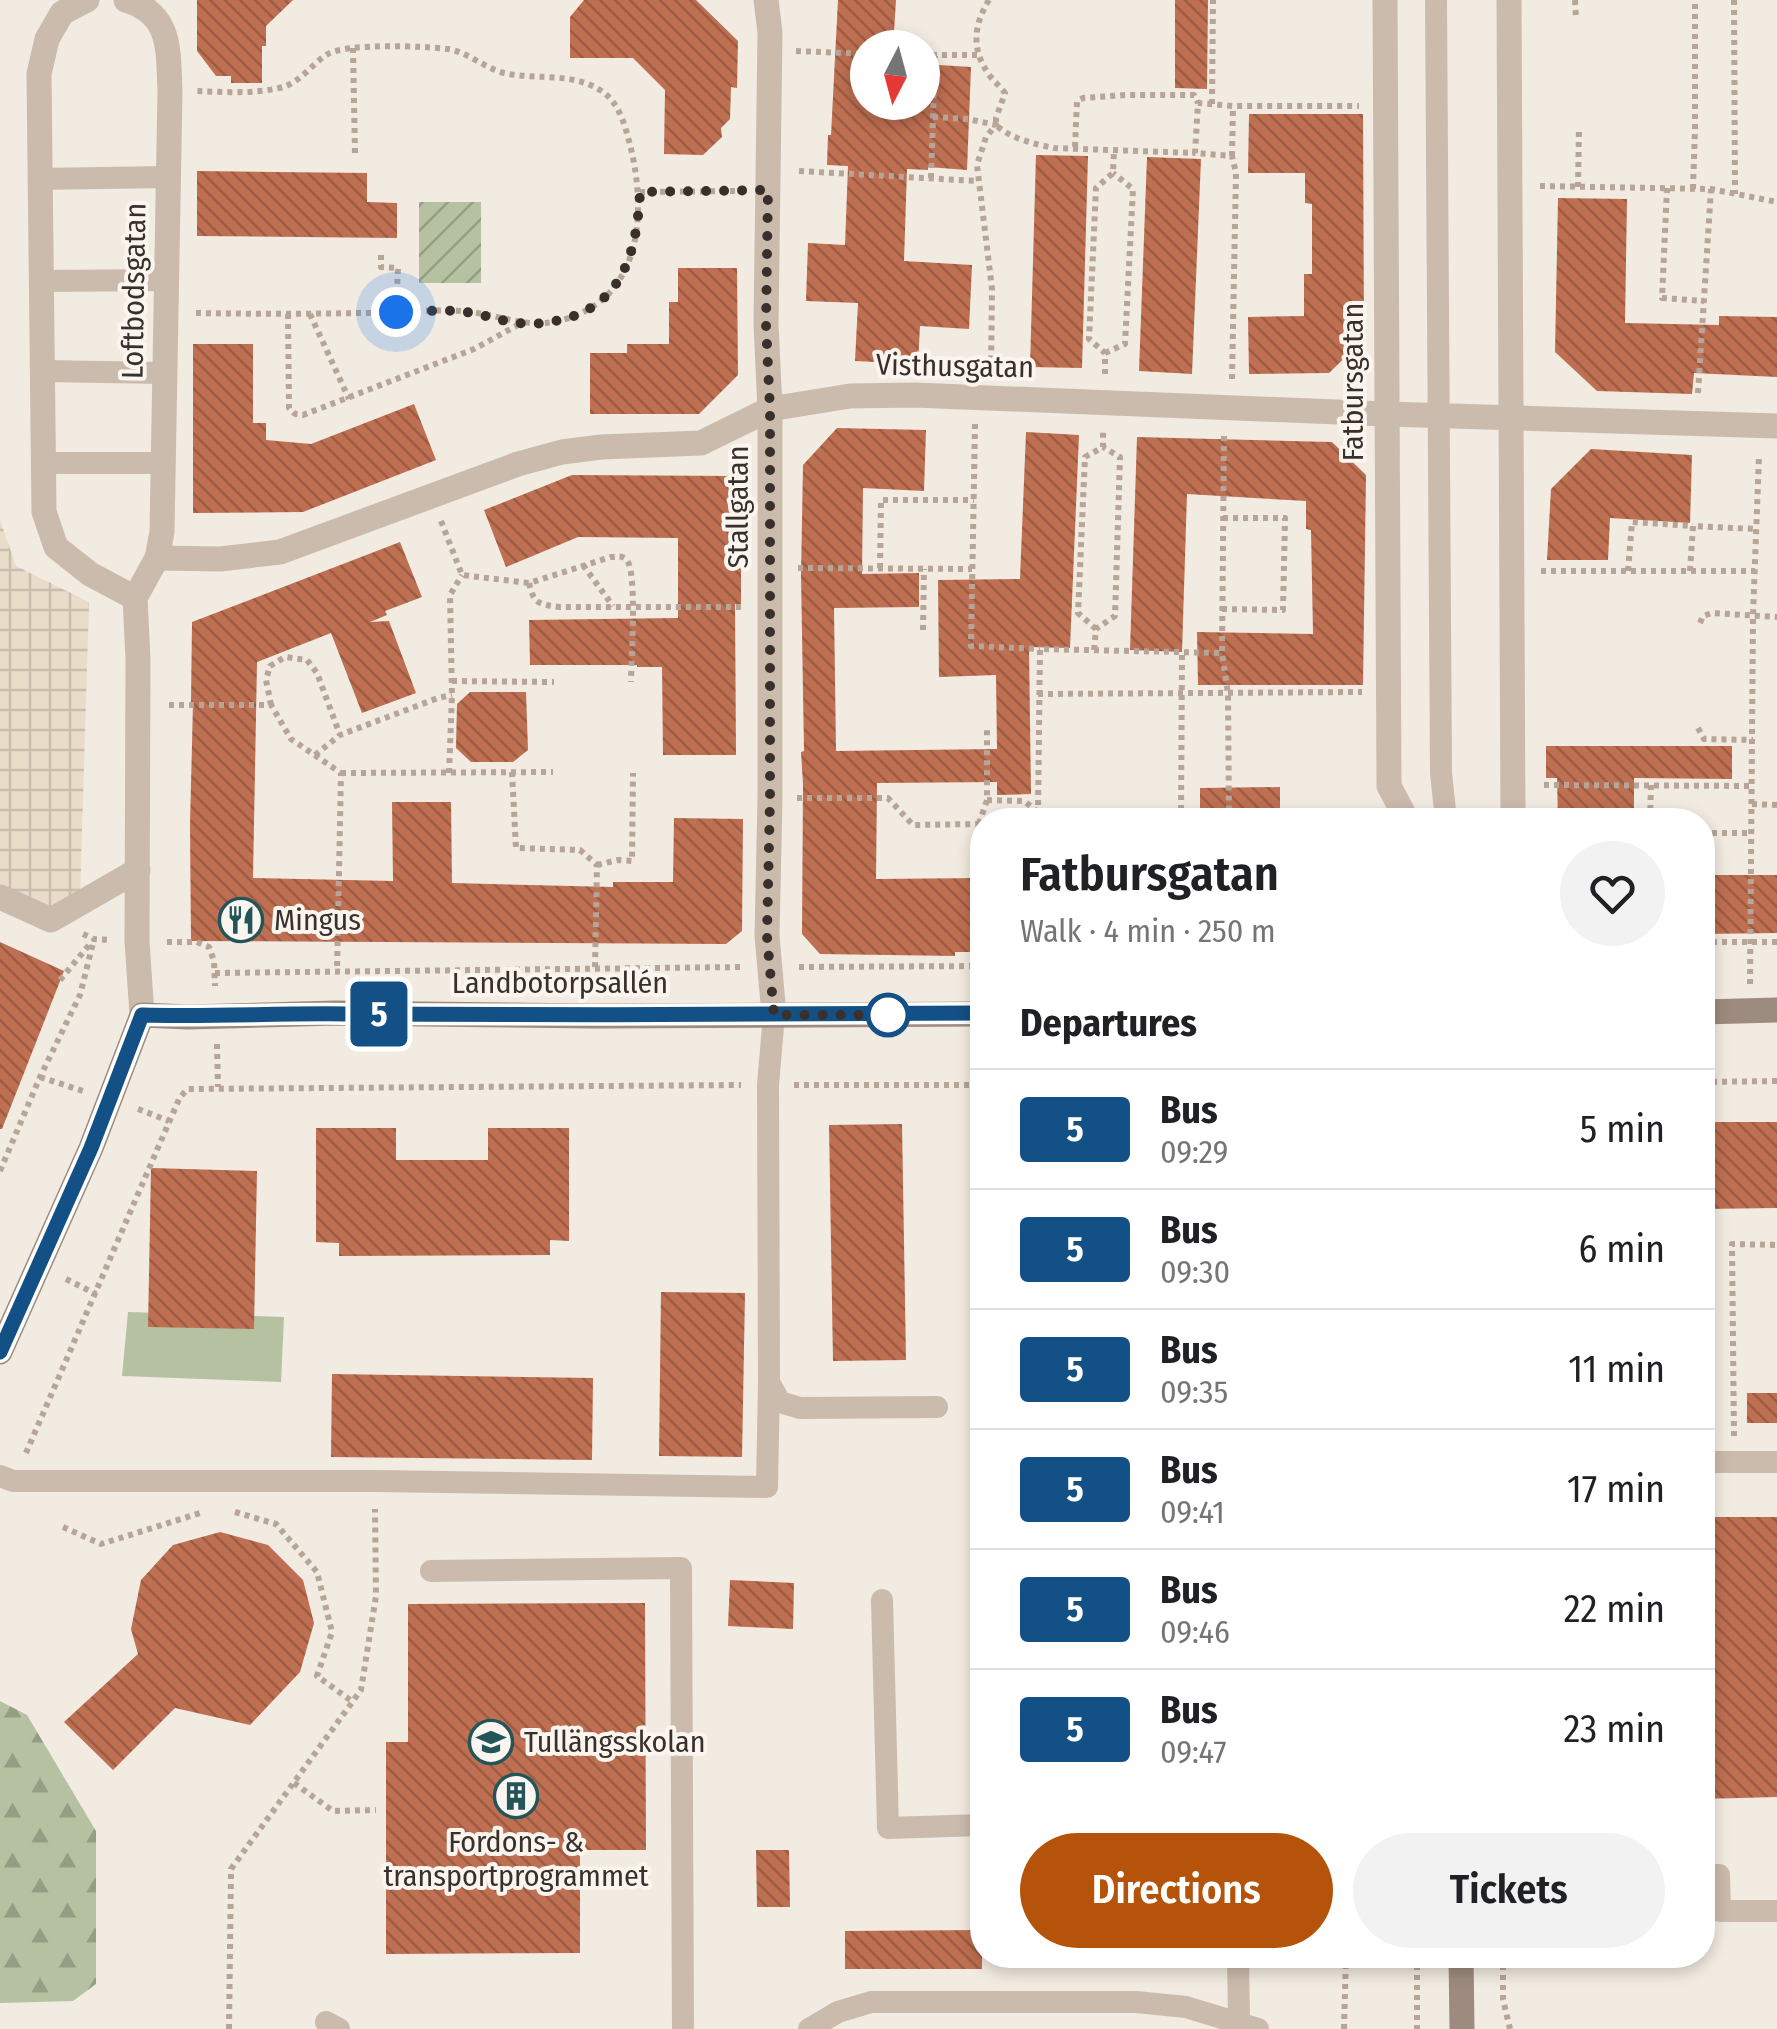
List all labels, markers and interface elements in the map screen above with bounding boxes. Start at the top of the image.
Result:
north arrow [850,30,940,120]
map controls [850,30,940,120]
street label: Loftbodsgatan [114,203,154,379]
your location [371,287,421,337]
street label: Fatbursgatan [1335,303,1371,461]
street label: Visthusgatan [876,347,1034,385]
street label: Stallgatan [720,445,756,569]
button: heart [1560,841,1665,946]
text: Fatbursgatan [1020,845,1279,903]
restaurant icon: Mingus [218,897,264,943]
place label: Mingus [274,902,361,938]
text: Walk · 4 min · 250 m [1020,912,1276,950]
street label: Landbotorpsallén [452,965,668,1001]
line badge: 5 [346,982,412,1046]
text: 5 [370,993,388,1035]
unlabelled marker [867,994,909,1036]
text: Departures [1020,1000,1197,1046]
text: Bus [1160,1087,1218,1133]
text: 5 min [1580,1106,1665,1152]
text: 5 [1066,1108,1084,1150]
text: 09:29 [1160,1133,1228,1171]
text: Bus [1160,1207,1218,1253]
text: 6 min [1578,1226,1665,1272]
text: 5 [1066,1228,1084,1270]
text: 09:30 [1160,1253,1230,1291]
text: Bus [1160,1327,1218,1373]
text: 11 min [1568,1346,1665,1392]
text: 5 [1066,1348,1084,1390]
text: 09:35 [1160,1373,1228,1411]
text: Bus [1160,1447,1218,1493]
text: 17 min [1567,1466,1665,1512]
text: 5 [1066,1468,1084,1510]
text: 09:41 [1160,1493,1225,1531]
text: Bus [1160,1567,1218,1613]
text: 22 min [1564,1586,1665,1632]
text: 5 [1066,1588,1084,1630]
text: 09:46 [1160,1613,1230,1651]
text: Bus [1160,1687,1218,1733]
text: 23 min [1563,1706,1665,1752]
text: 5 [1066,1708,1084,1750]
school or university icon: Tullängsskolan [468,1719,514,1765]
place label: Tullängsskolan [524,1724,706,1760]
text: 09:47 [1160,1733,1226,1771]
building icon: Fordons- & transportprogrammet [493,1773,539,1819]
place label: Fordons- & transportprogrammet [383,1824,649,1894]
button: Directions [1020,1833,1333,1948]
button: Tickets [1353,1833,1665,1948]

